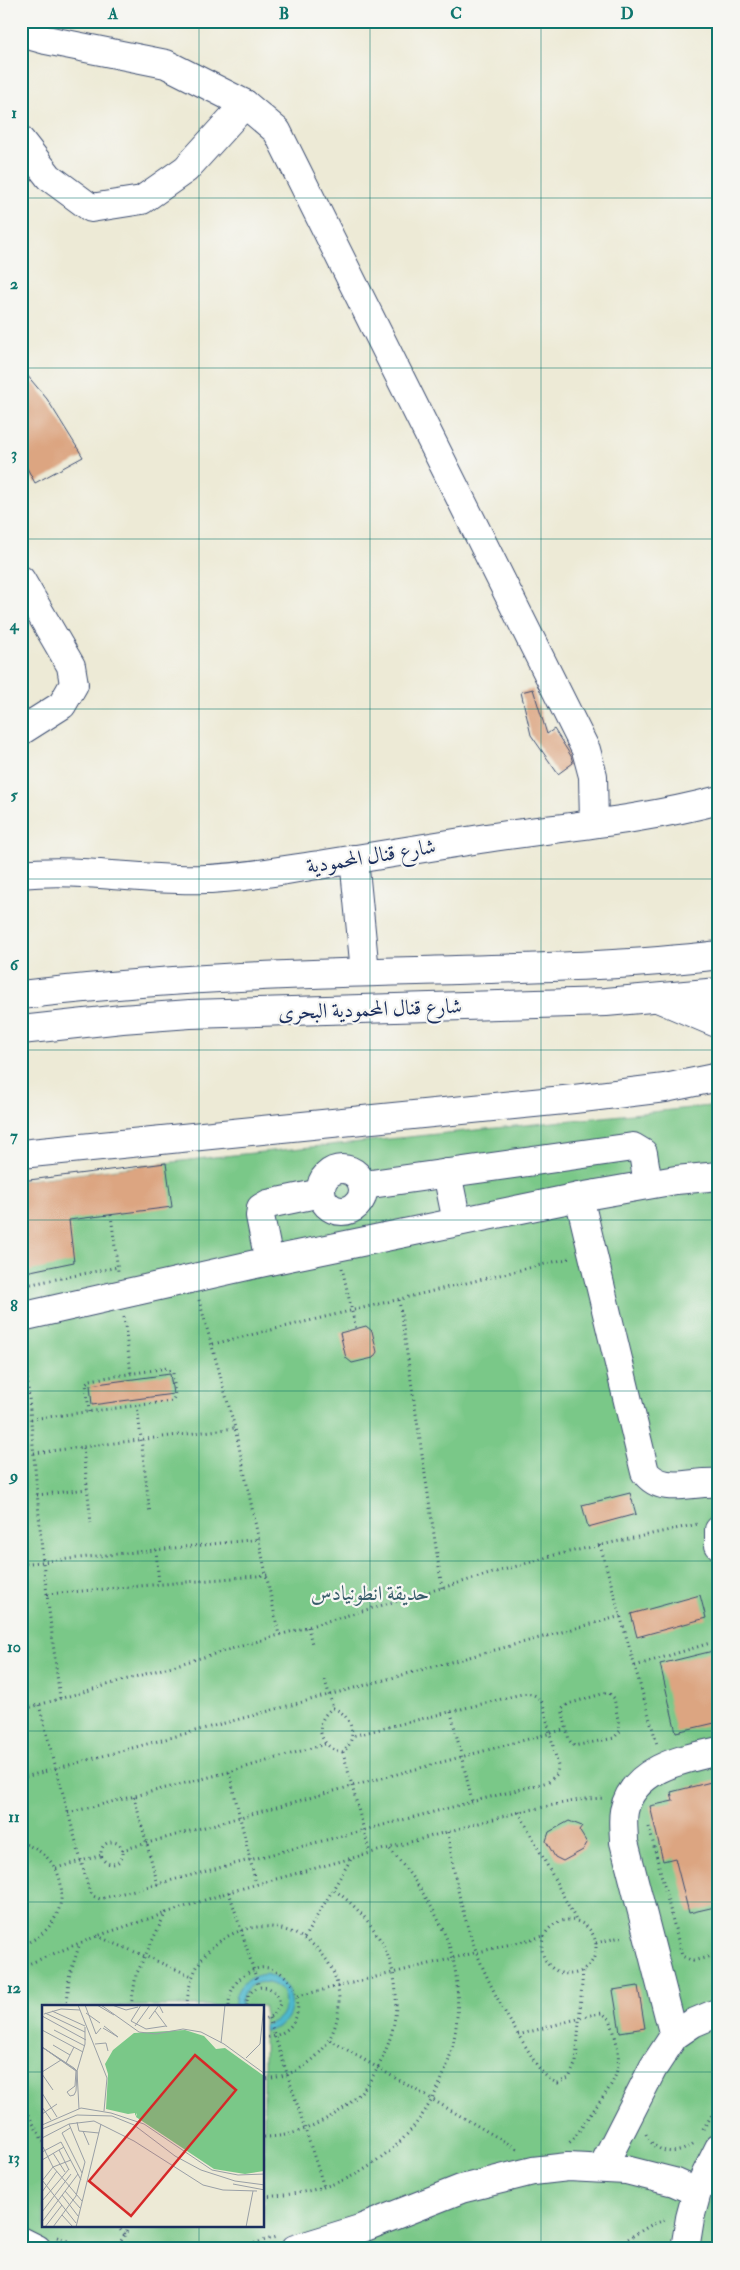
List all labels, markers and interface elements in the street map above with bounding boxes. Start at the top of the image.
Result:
text: A [107,4,119,24]
text: B [279,4,289,24]
text: C [450,4,462,24]
text: D [620,4,634,24]
text: 1 [11,103,17,123]
text: 2 [10,274,18,294]
text: 3 [11,444,17,464]
text: 4 [9,615,20,635]
text: 5 [10,785,18,805]
street label: شارع قنال المحمودية [305,833,438,884]
text: 6 [10,955,20,975]
street label: شارع قنال المحمودية البحرى [278,993,463,1030]
text: 7 [10,1126,18,1146]
text: 8 [10,1296,18,1316]
text: 9 [8,1466,18,1486]
park label: حديقة انطونيادس [311,1580,429,1607]
text: 10 [7,1637,21,1657]
text: 11 [8,1807,20,1827]
text: 12 [7,1978,21,1998]
inset map [42,2005,265,2228]
text: 13 [8,2148,20,2168]

